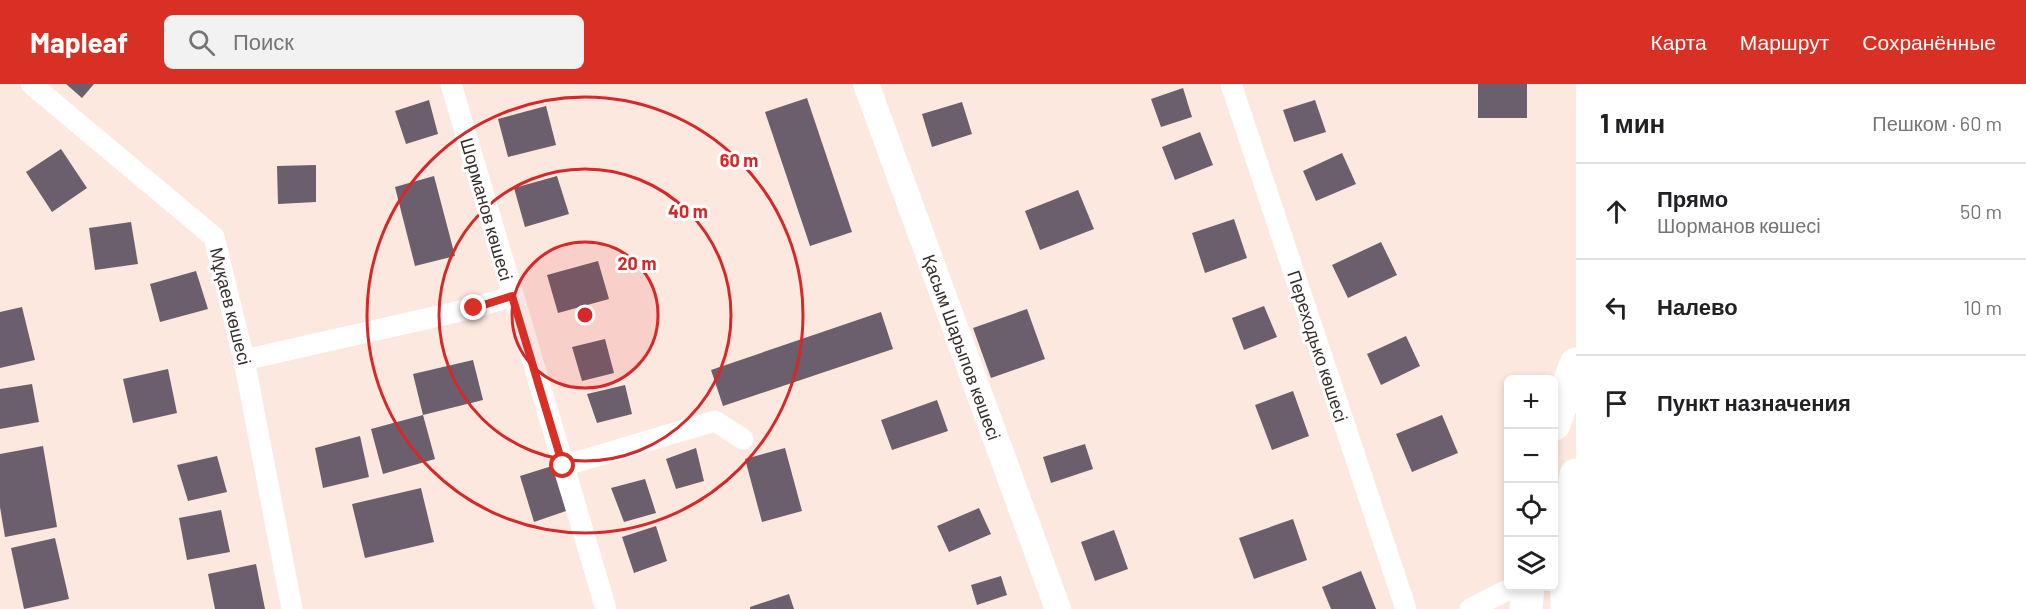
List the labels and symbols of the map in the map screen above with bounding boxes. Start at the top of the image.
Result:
street label: Шорманов көшесі [456,135,518,283]
text: 60 m [720,149,758,171]
text: 40 m [668,200,708,222]
street label: Мұқаев көшесі [206,245,256,367]
street label: Қасым Шарыпов көшесі [918,251,1006,443]
text: 20 m [618,252,656,274]
street label: Переходько көшесі [1283,268,1353,424]
route end [460,294,486,320]
centre of rings [575,305,595,325]
route start [549,452,575,478]

